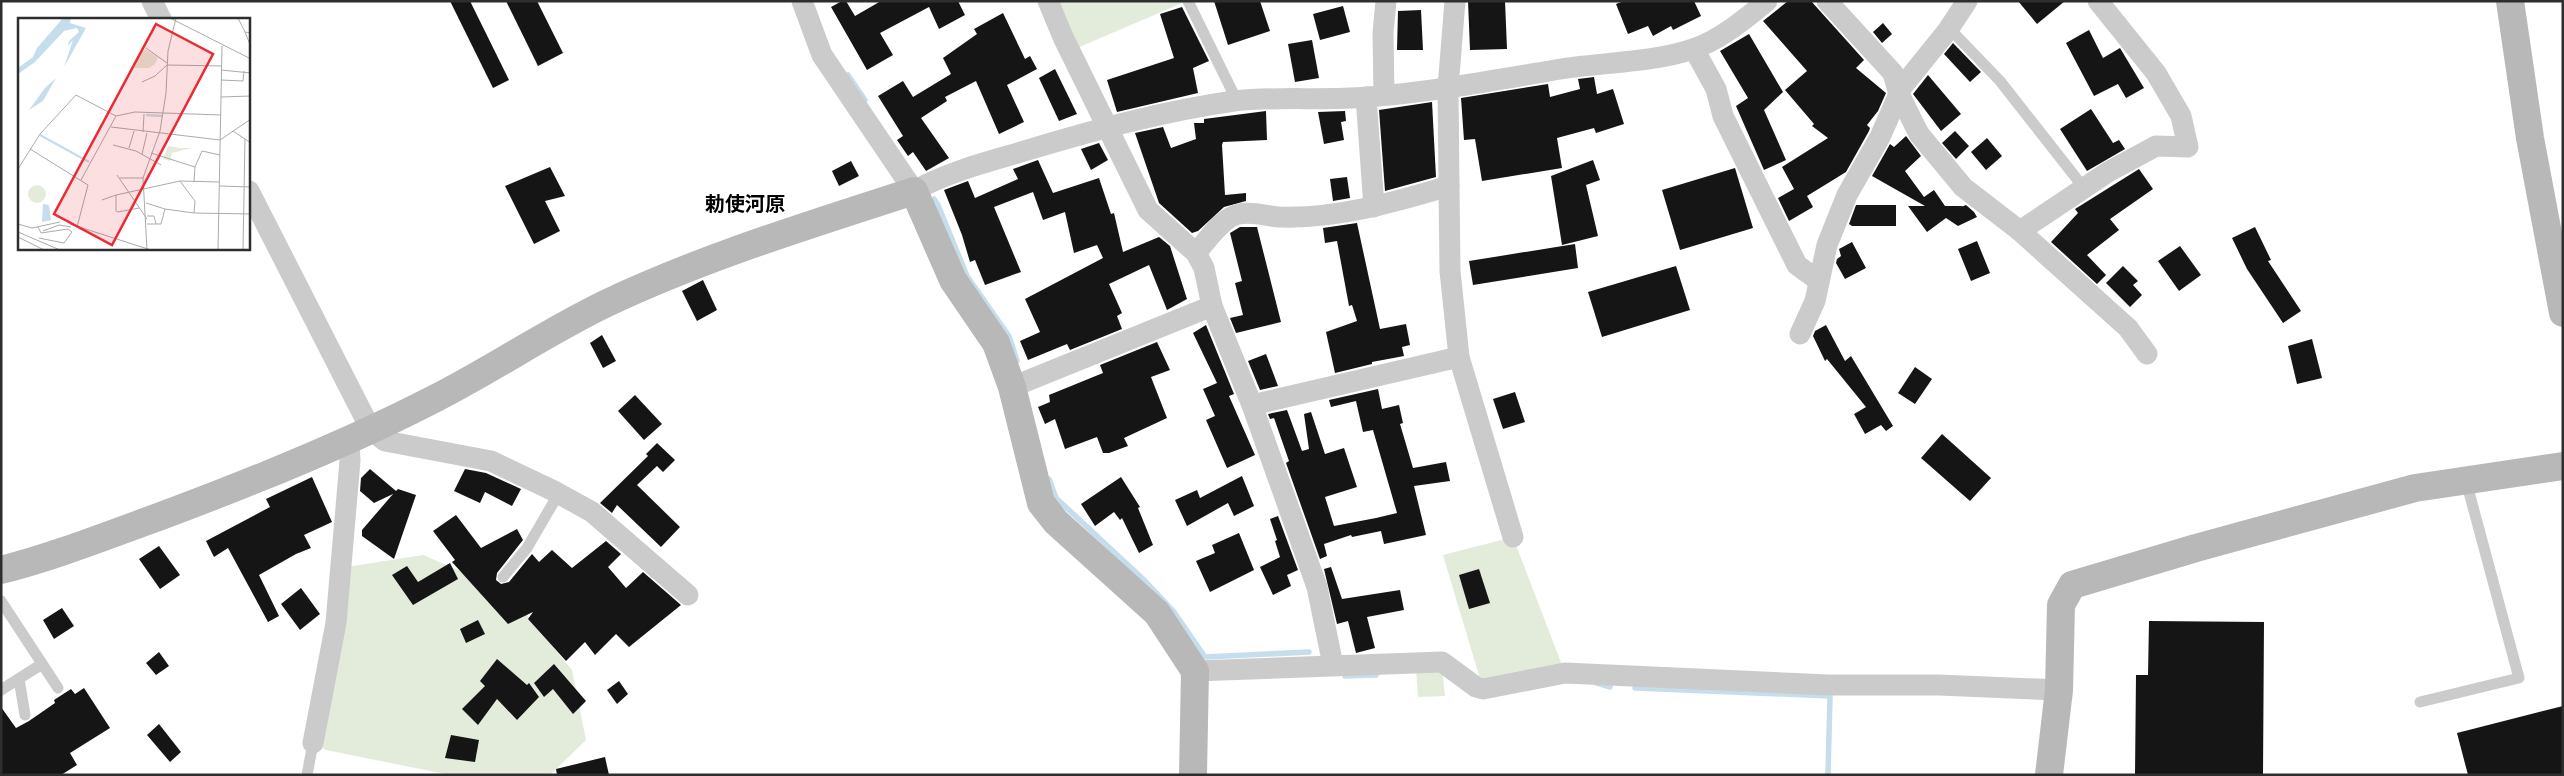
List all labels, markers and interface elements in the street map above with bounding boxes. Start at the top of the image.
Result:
inset map [18,18,250,250]
district label: 勅使河原 [705,191,785,215]

